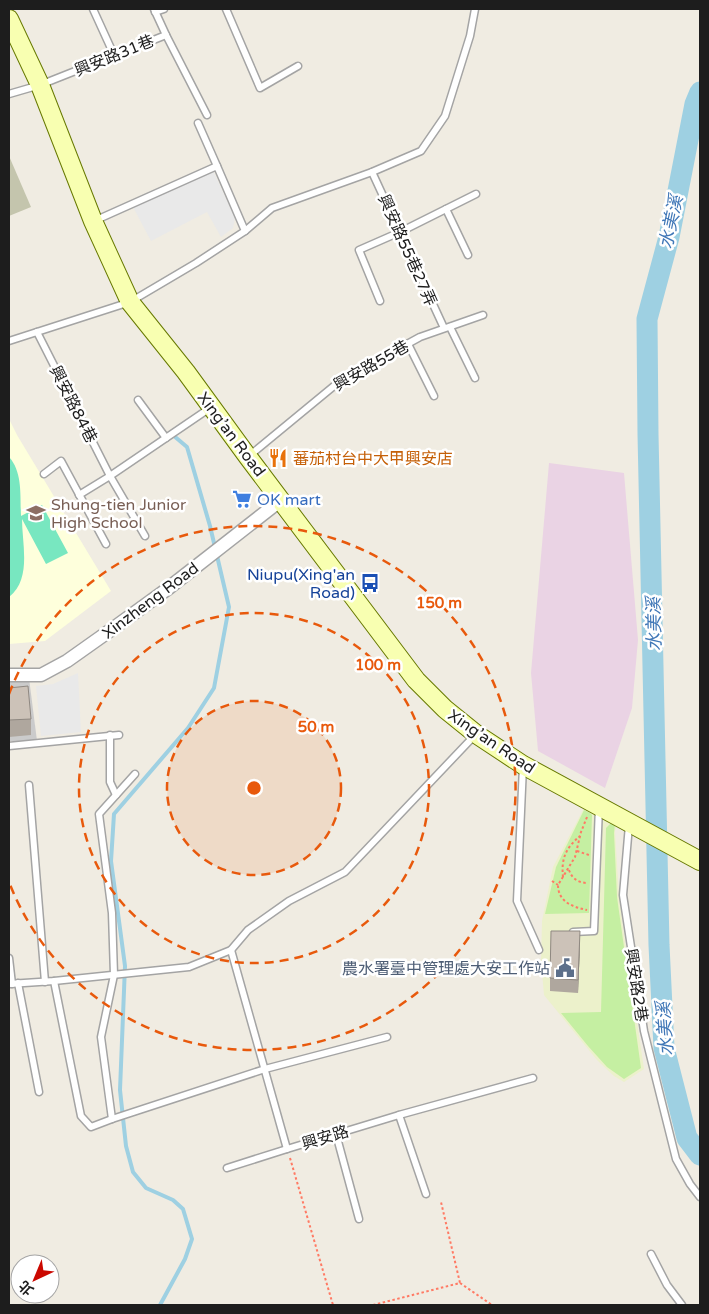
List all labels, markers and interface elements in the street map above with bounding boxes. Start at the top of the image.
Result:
street label: 興安路31巷 [72,31,157,81]
water label: 水美溪 [655,190,688,251]
street label: 興安路55巷27弄 [374,191,441,309]
street label: 興安路55巷 [330,336,413,396]
street label: 興安路84巷 [45,362,101,446]
street label: Xing’an Road [193,388,270,481]
restaurant icon: 蕃茄村台中大甲興安店 [267,447,289,469]
place label: 蕃茄村台中大甲興安店 [293,449,453,469]
supermarket icon: OK mart [231,488,253,510]
place label: OK mart [257,490,321,510]
place label: Shung-tien Junior High School [51,495,187,533]
school or university icon: Shung-tien Junior High School [25,502,47,524]
street label: Xinzheng Road [98,558,203,644]
place label: Niupu(Xing'an Road) [247,565,355,603]
bus stop icon: Niupu(Xing'an Road) [359,572,381,594]
text: 150 m [416,594,462,612]
water label: 水美溪 [642,594,665,651]
text: 100 m [355,656,401,674]
street label: Xing’an Road [444,705,539,778]
text: 50 m [298,718,334,736]
centre of rings [245,779,263,797]
street label: 興安路2巷 [620,947,652,1023]
public building icon: 農水署臺中管理處大安工作站 [554,957,576,979]
place label: 農水署臺中管理處大安工作站 [342,959,550,979]
water label: 水美溪 [652,998,678,1057]
street label: 興安路 [299,1121,351,1155]
north arrow [10,1254,60,1304]
text: 北 [15,1277,37,1299]

